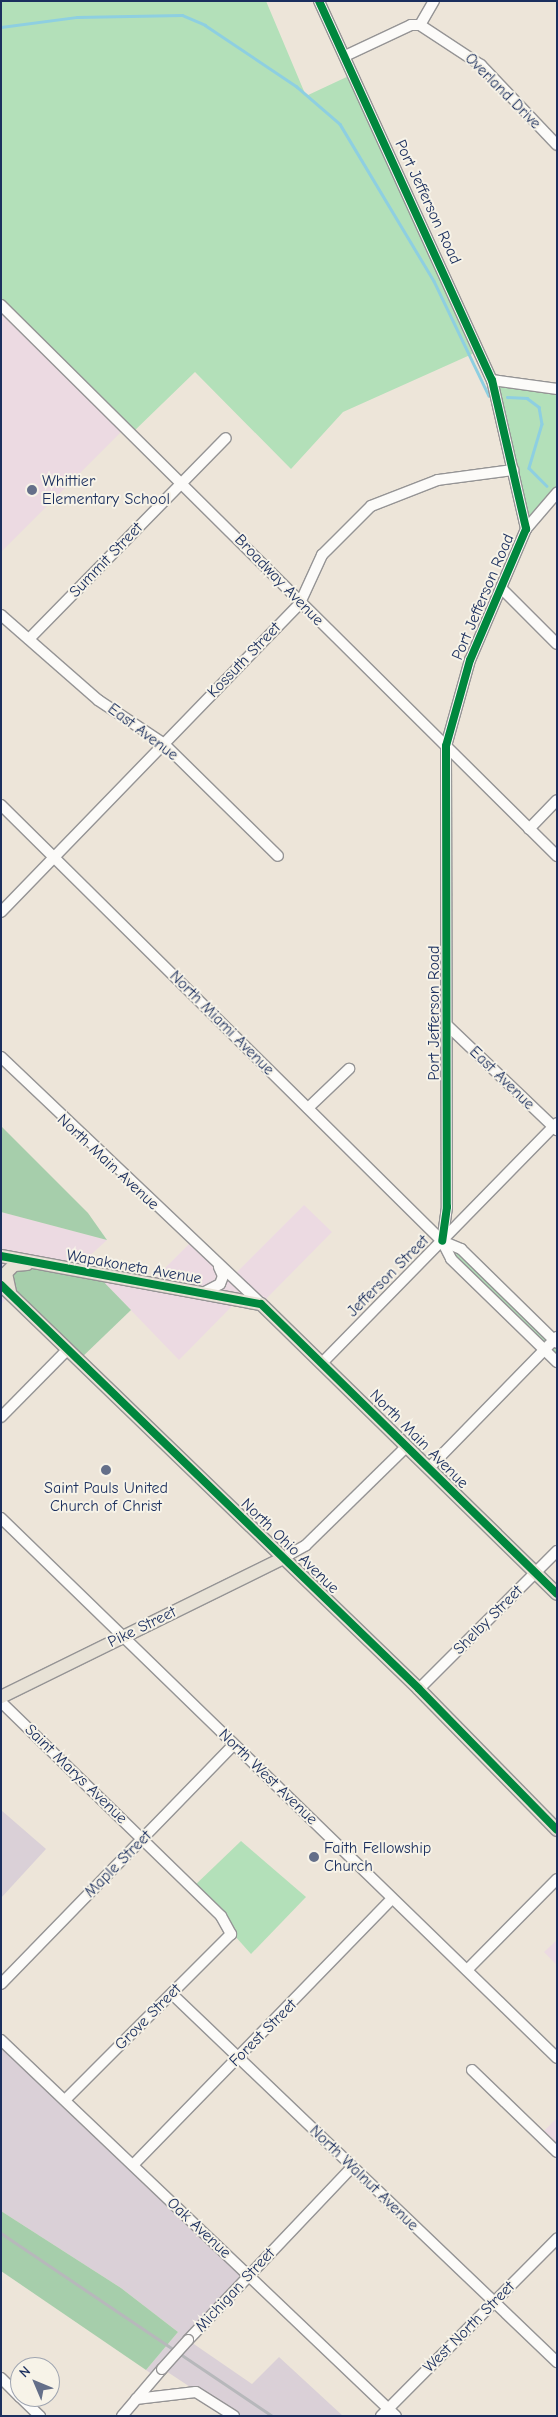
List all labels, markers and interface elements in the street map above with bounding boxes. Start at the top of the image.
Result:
street label: Overland Drive [461,49,545,133]
street label: Port Jefferson Road [391,137,465,267]
place label: Whittier Elementary School [42,471,170,509]
marker: Whittier Elementary School [26,484,38,496]
street label: Summit Street [65,518,147,602]
street label: Broadway Avenue [230,530,328,630]
street label: Port Jefferson Road [448,531,518,663]
street label: Kossuth Street [203,618,285,702]
street label: East Avenue [104,699,182,765]
street label: Port Jefferson Road [424,945,444,1081]
street label: North Miami Avenue [166,967,278,1079]
street label: East Avenue [465,1042,539,1114]
street label: North Main Avenue [53,1110,163,1214]
street label: Jefferson Street [343,1231,433,1321]
street label: Wapakoneta Avenue [65,1246,203,1288]
street label: North Main Avenue [366,1386,472,1492]
marker: Saint Pauls United Church of Christ [100,1464,112,1476]
place label: Saint Pauls United Church of Christ [44,1478,168,1516]
street label: North Ohio Avenue [237,1494,343,1598]
street label: Shelby Street [449,1581,527,1659]
street label: Pike Street [105,1602,179,1652]
street label: Saint Marys Avenue [21,1720,131,1828]
street label: North West Avenue [215,1725,321,1829]
street label: Maple Street [80,1826,156,1902]
place label: Faith Fellowship Church [324,1838,431,1876]
marker: Faith Fellowship Church [308,1851,320,1863]
street label: Grove Street [111,1980,185,2054]
street label: Forest Street [225,1995,301,2071]
street label: North Walnut Avenue [306,2121,422,2235]
street label: Oak Avenue [163,2194,235,2262]
street label: Michigan Street [191,2244,279,2336]
street label: West North Street [419,2277,519,2377]
north arrow [10,2357,60,2407]
text: N [15,2363,34,2381]

